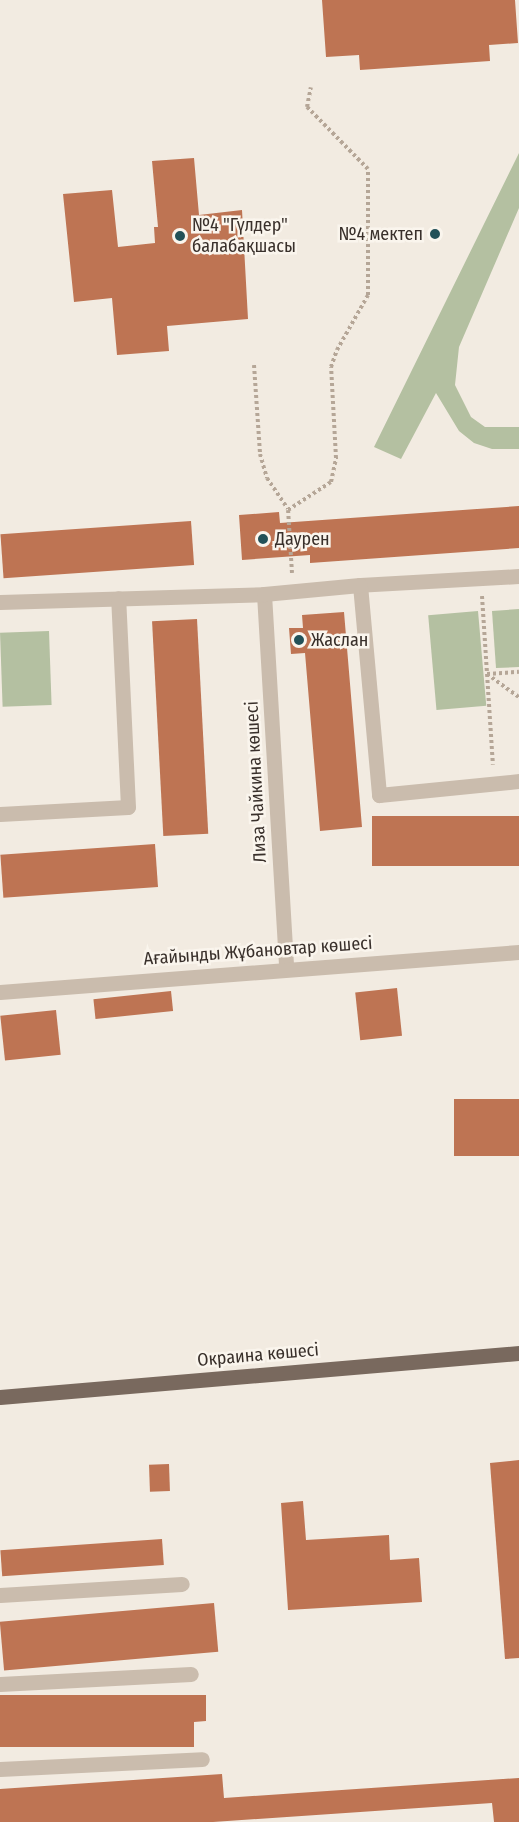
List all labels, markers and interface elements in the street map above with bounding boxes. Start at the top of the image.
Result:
place label: №4 "Гүлдер" балабақшасы [192,215,296,258]
place label: №4 мектеп [338,223,423,245]
marker: №4 мектеп [428,227,442,241]
marker: №4 "Гүлдер" балабақшасы [173,229,187,243]
place label: Даурен [275,528,330,550]
marker: Даурен [256,532,270,546]
place label: Жаслан [311,629,368,651]
marker: Жаслан [292,633,306,647]
street label: Лиза Чайкина көшесі [241,701,271,863]
street label: Ағайынды Жұбановтар көшесі [143,932,373,970]
street label: Окраина көшесі [196,1339,320,1371]

